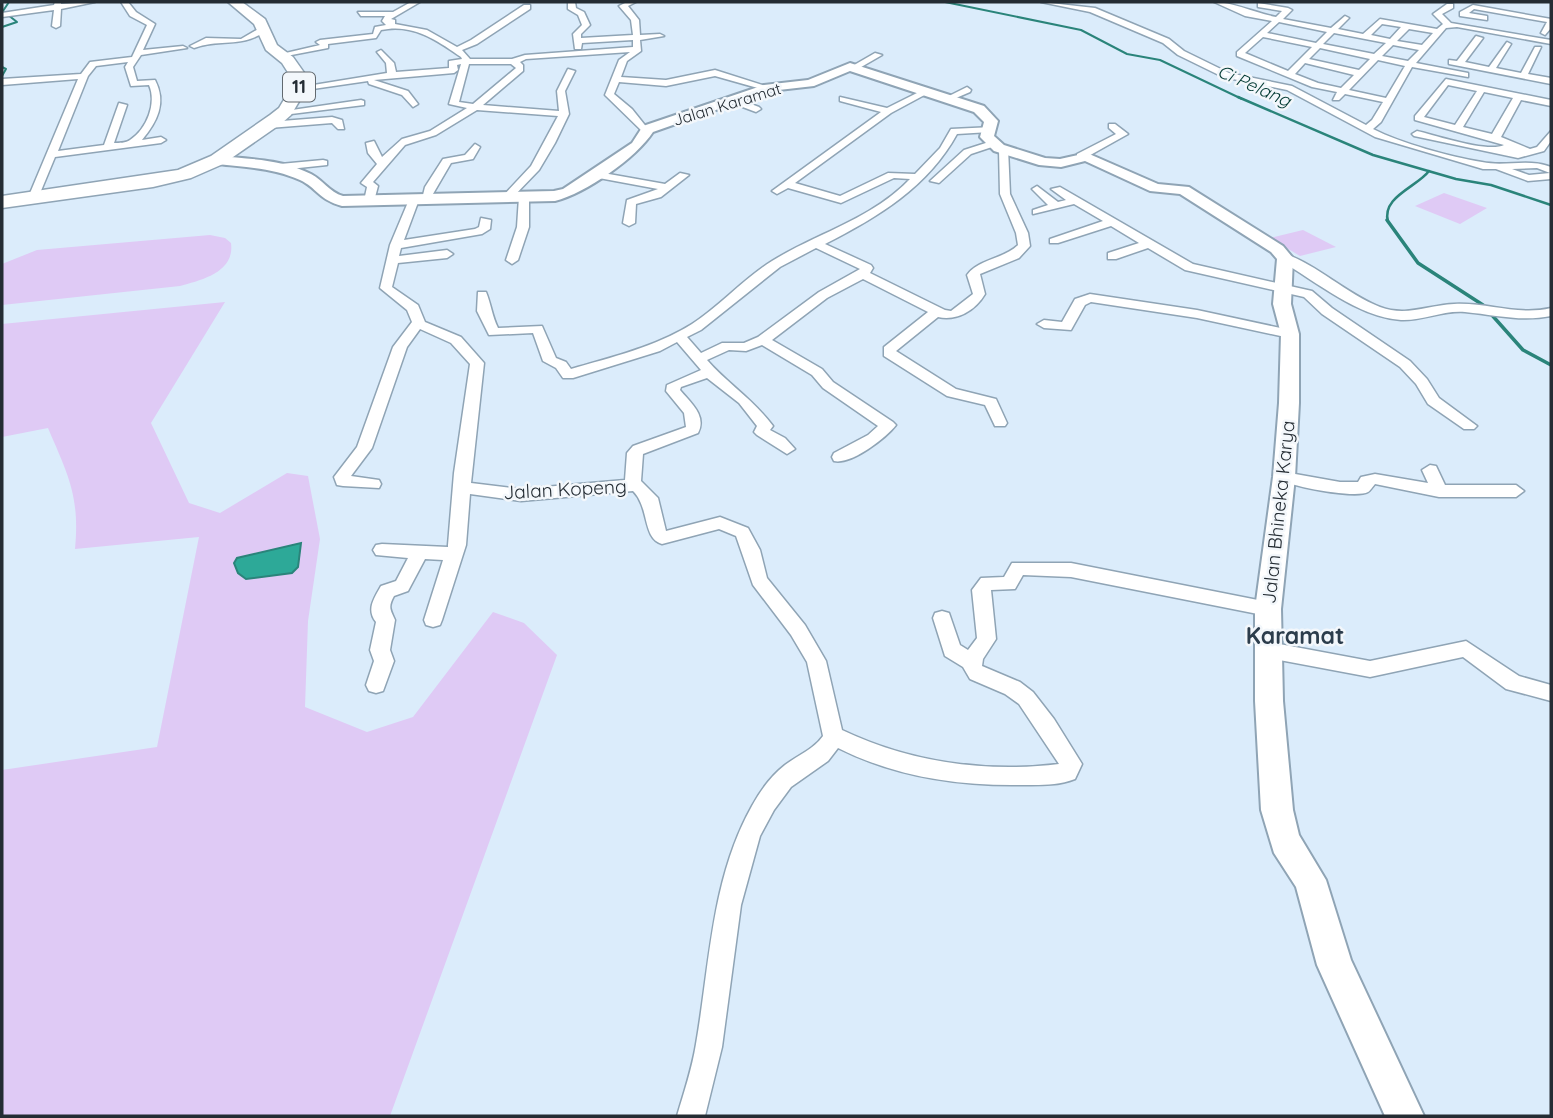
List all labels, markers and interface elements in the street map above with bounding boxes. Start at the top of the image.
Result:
water label: Ci Pelang [1214,59,1296,113]
road number: 11 [283,72,315,102]
street label: Jalan Karamat [671,78,783,130]
street label: Jalan Bhineka Karya [1256,419,1300,605]
street label: Jalan Kopeng [503,474,627,504]
district label: Karamat [1246,621,1344,650]

